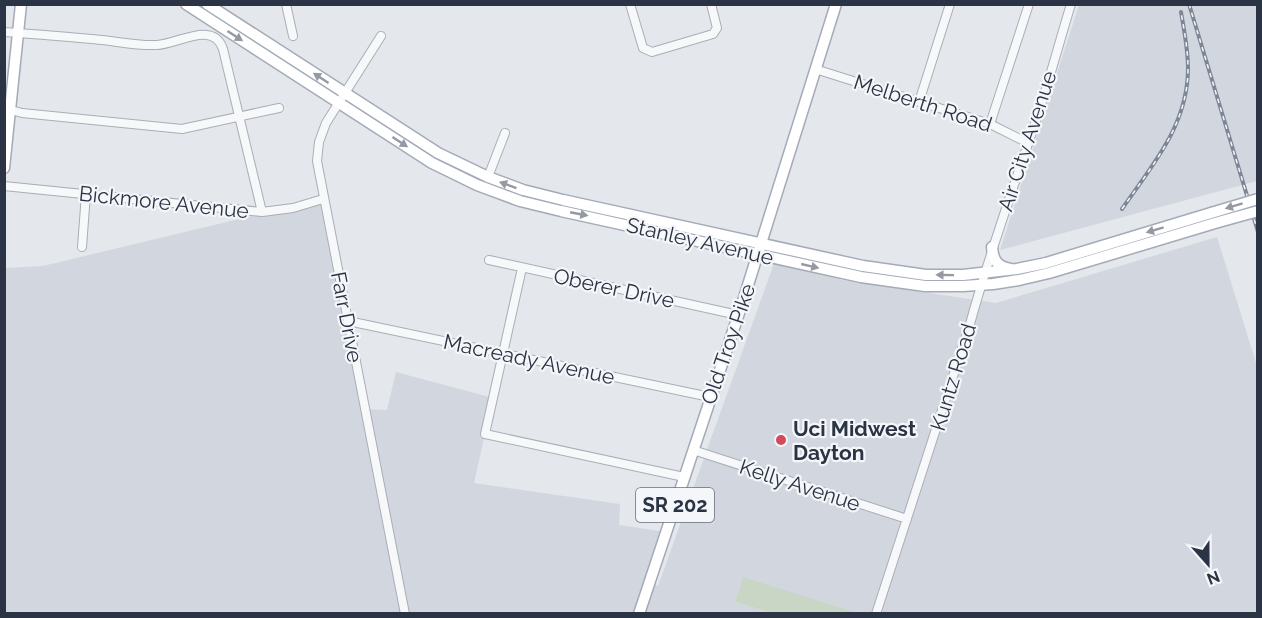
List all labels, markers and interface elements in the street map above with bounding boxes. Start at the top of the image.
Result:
one-way arrow [227,31,244,42]
street label: Air City Avenue [993,68,1061,214]
street label: Melberth Road [851,69,995,137]
one-way arrow [313,73,329,84]
one-way arrow [391,136,408,147]
one-way arrow [499,179,517,189]
street label: Bickmore Avenue [78,181,250,223]
one-way arrow [1225,202,1243,211]
one-way arrow [569,210,588,219]
street label: Stanley Avenue [624,212,776,270]
one-way arrow [1146,226,1164,235]
one-way arrow [801,261,819,271]
street label: Oberer Drive [551,263,677,313]
street label: Farr Drive [326,269,368,365]
one-way arrow [935,270,954,280]
street label: Old Troy Pike [696,280,760,408]
street label: Kuntz Road [925,320,981,434]
street label: Macready Avenue [441,329,617,389]
place label: Uci Midwest Dayton [793,416,916,465]
marker: Uci Midwest Dayton [774,433,788,447]
street label: Kelly Avenue [736,454,864,516]
road number: SR 202 [636,488,714,522]
north arrow [1178,534,1238,594]
text: N [1204,566,1222,589]

